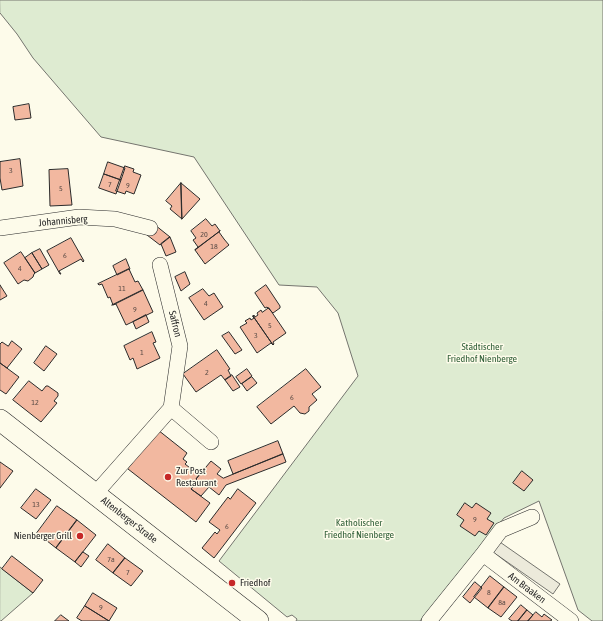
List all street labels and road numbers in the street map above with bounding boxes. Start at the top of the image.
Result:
street label: Johannisberg [38,213,88,229]
street label: Saffron [166,310,184,338]
street label: Altenberger Straße [98,494,160,546]
street label: Am Braaken [506,570,548,606]

